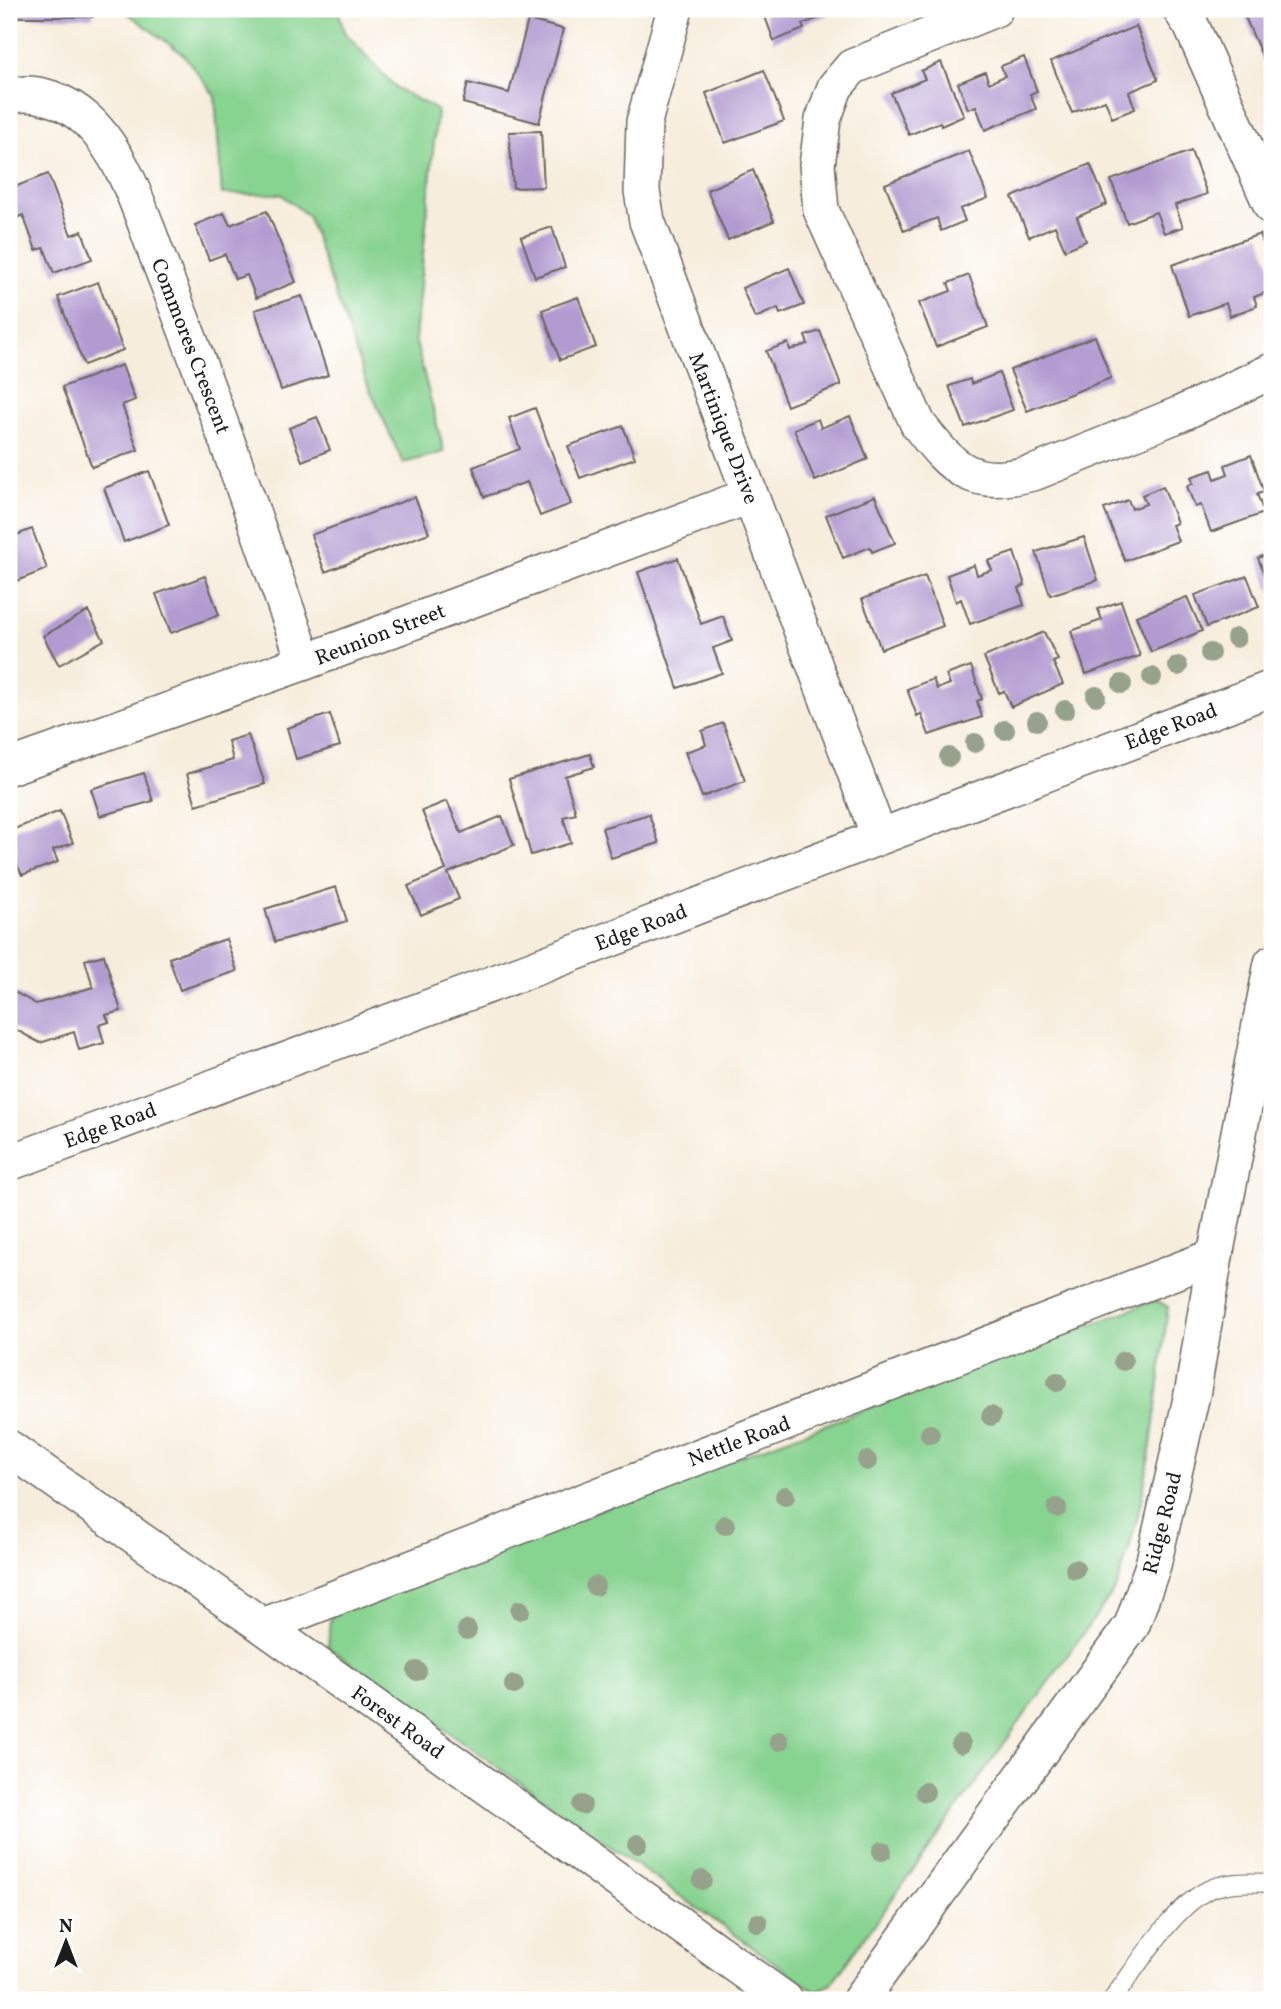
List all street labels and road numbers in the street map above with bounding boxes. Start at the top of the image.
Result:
street label: Commores Crescent [143,255,236,438]
street label: Martinique Drive [680,349,765,509]
street label: Reunion Street [311,597,450,674]
street label: Edge Road [1121,697,1222,758]
street label: Edge Road [591,898,692,959]
street label: Edge Road [60,1096,161,1157]
street label: Nettle Road [684,1410,795,1475]
street label: Ridge Road [1137,1469,1190,1578]
street label: Forest Road [345,1680,450,1767]

